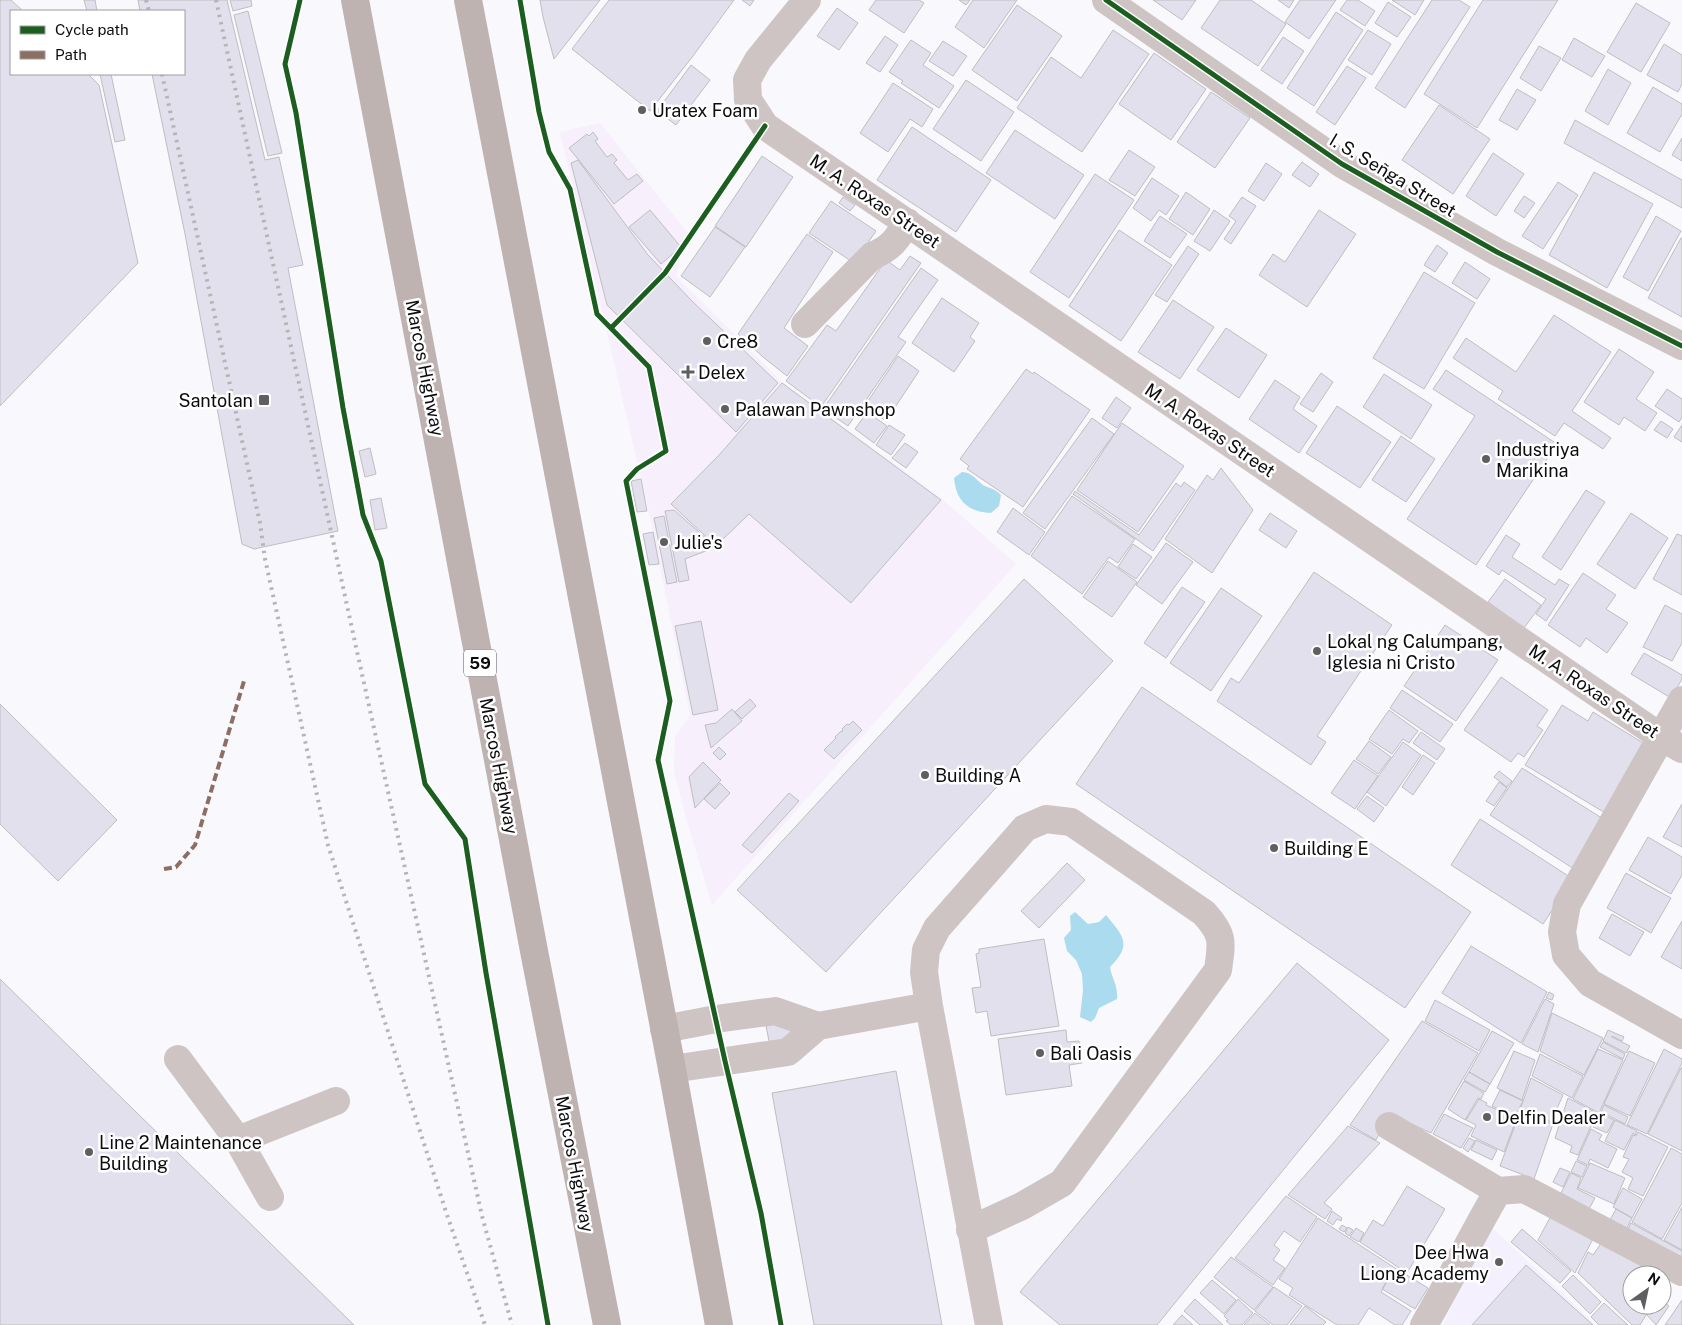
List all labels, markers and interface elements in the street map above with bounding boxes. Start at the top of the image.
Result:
legend [10,10,185,75]
text: Cycle path [55,21,129,38]
text: Path [55,46,87,63]
place label: Uratex Foam [652,100,758,121]
marker: Uratex Foam [636,104,648,116]
street label: I. S. Señga Street [1326,129,1460,221]
street label: M. A. Roxas Street [806,150,944,252]
street label: Marcos Highway [401,298,449,438]
place label: Cre8 [717,331,758,352]
marker: Cre8 [701,335,713,347]
place label: Delex [698,362,745,383]
marker: Delex [682,366,694,378]
street label: M. A. Roxas Street [1141,379,1279,481]
place label: Santolan [178,390,253,411]
marker: Santolan [257,393,271,407]
place label: Palawan Pawnshop [735,399,895,420]
marker: Palawan Pawnshop [719,403,731,415]
place label: Industriya Marikina [1496,439,1579,481]
marker: Industriya Marikina [1480,453,1492,465]
place label: Julie's [674,532,723,553]
marker: Julie's [658,536,670,548]
place label: Lokal ng Calumpang, Iglesia ni Cristo [1327,631,1503,673]
street label: M. A. Roxas Street [1525,640,1663,742]
marker: Lokal ng Calumpang, Iglesia ni Cristo [1311,645,1323,657]
road number: 59 [464,650,496,676]
street label: Marcos Highway [475,696,523,836]
place label: Building A [935,765,1022,786]
marker: Building A [919,769,931,781]
place label: Building E [1284,838,1369,859]
marker: Building E [1268,842,1280,854]
place label: Bali Oasis [1050,1043,1132,1064]
marker: Bali Oasis [1034,1047,1046,1059]
street label: Marcos Highway [551,1094,599,1234]
place label: Delfin Dealer [1497,1107,1606,1128]
marker: Delfin Dealer [1481,1111,1493,1123]
place label: Line 2 Maintenance Building [99,1132,262,1174]
marker: Line 2 Maintenance Building [83,1146,95,1158]
place label: Dee Hwa Liong Academy [1360,1242,1489,1284]
marker: Dee Hwa Liong Academy [1493,1256,1505,1268]
north arrow [1622,1265,1672,1315]
text: N [1645,1269,1663,1289]

